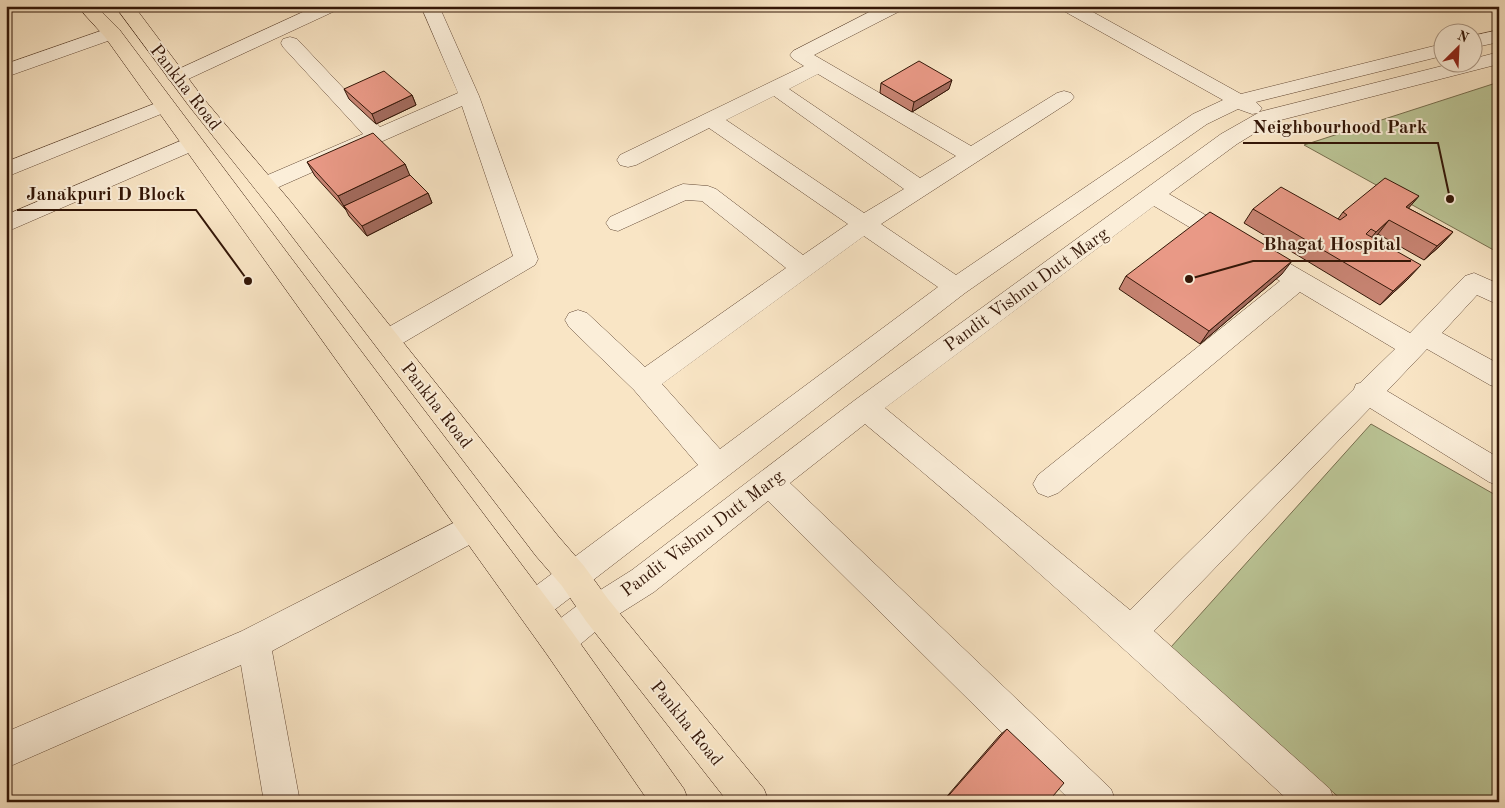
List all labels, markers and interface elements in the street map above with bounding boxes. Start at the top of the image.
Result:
north arrow [1432,22,1482,72]
text: N [1455,28,1471,46]
street label: Pankha Road [146,41,224,134]
callout: Neighbourhood Park [1243,109,1438,143]
text: Neighbourhood Park [1253,119,1428,138]
callout: Janakpuri D Block [17,176,196,210]
text: Janakpuri D Block [26,186,186,205]
street label: Pandit Vishnu Dutt Marg [941,224,1112,355]
callout: Bhagat Hospital [1253,227,1411,261]
text: Bhagat Hospital [1263,236,1401,255]
street label: Pankha Road [397,359,475,452]
street label: Pandit Vishnu Dutt Marg [618,467,787,601]
street label: Pankha Road [647,678,726,769]

